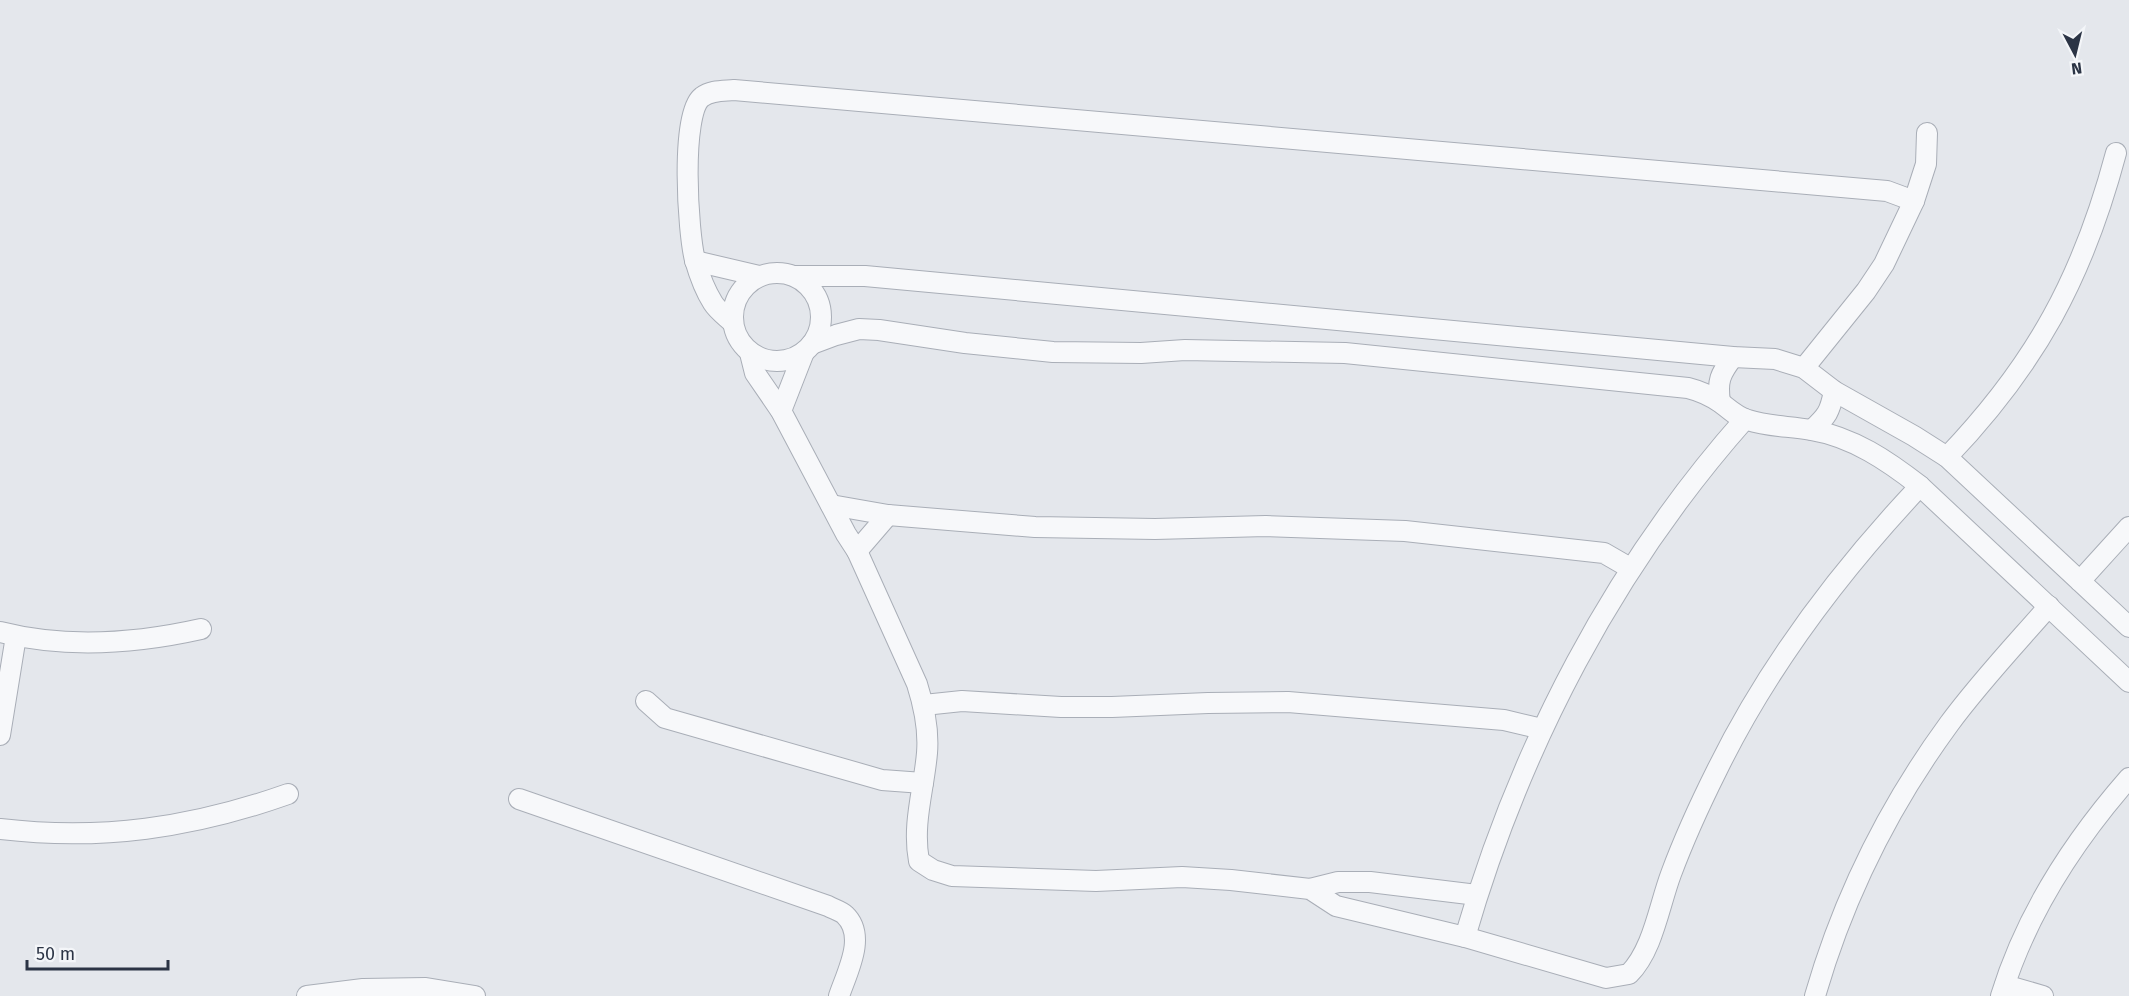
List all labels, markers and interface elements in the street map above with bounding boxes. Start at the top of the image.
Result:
north arrow [2045,24,2105,84]
text: N [2070,58,2083,78]
scale bar [27,933,168,971]
text: 50 m [36,943,75,965]

